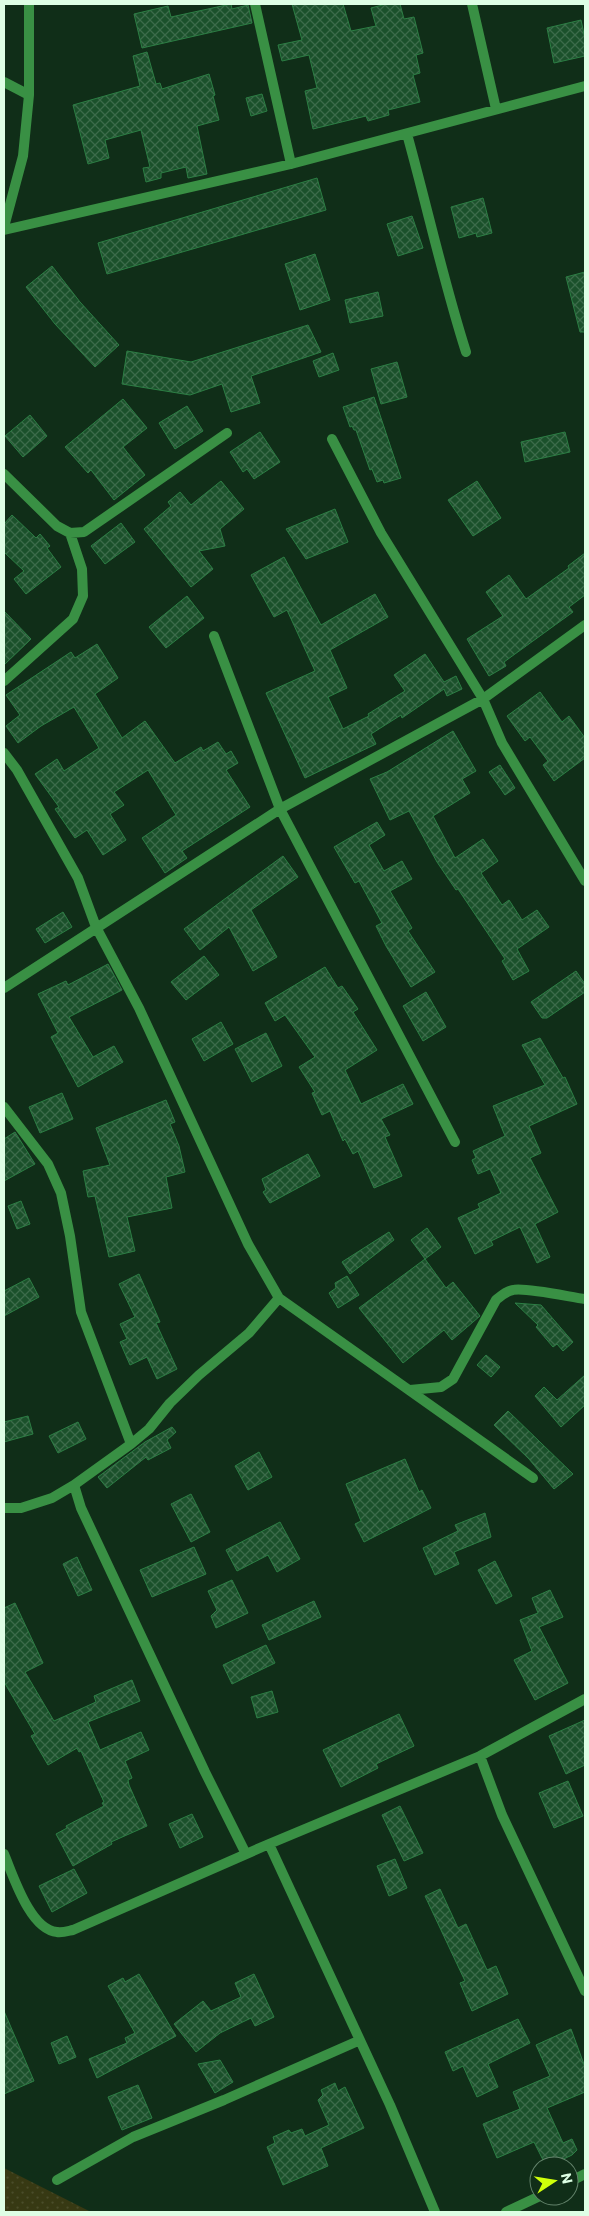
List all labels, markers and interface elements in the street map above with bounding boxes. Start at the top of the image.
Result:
north arrow [529,2156,579,2206]
text: N [558,2171,577,2185]

